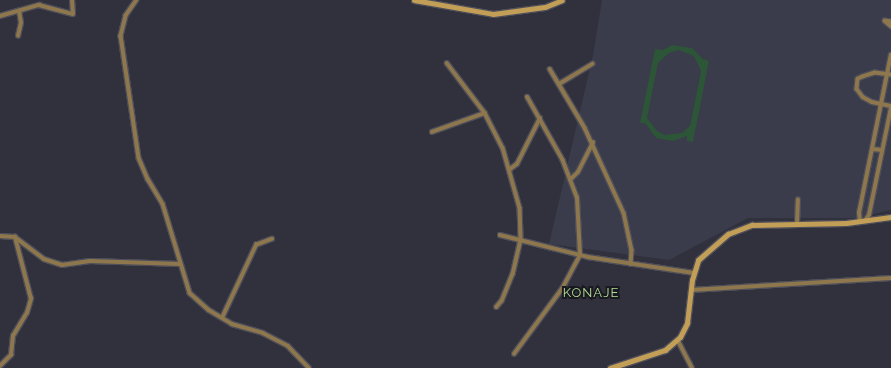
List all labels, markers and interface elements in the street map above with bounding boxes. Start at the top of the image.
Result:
district label: KONAJE [563,285,619,301]

